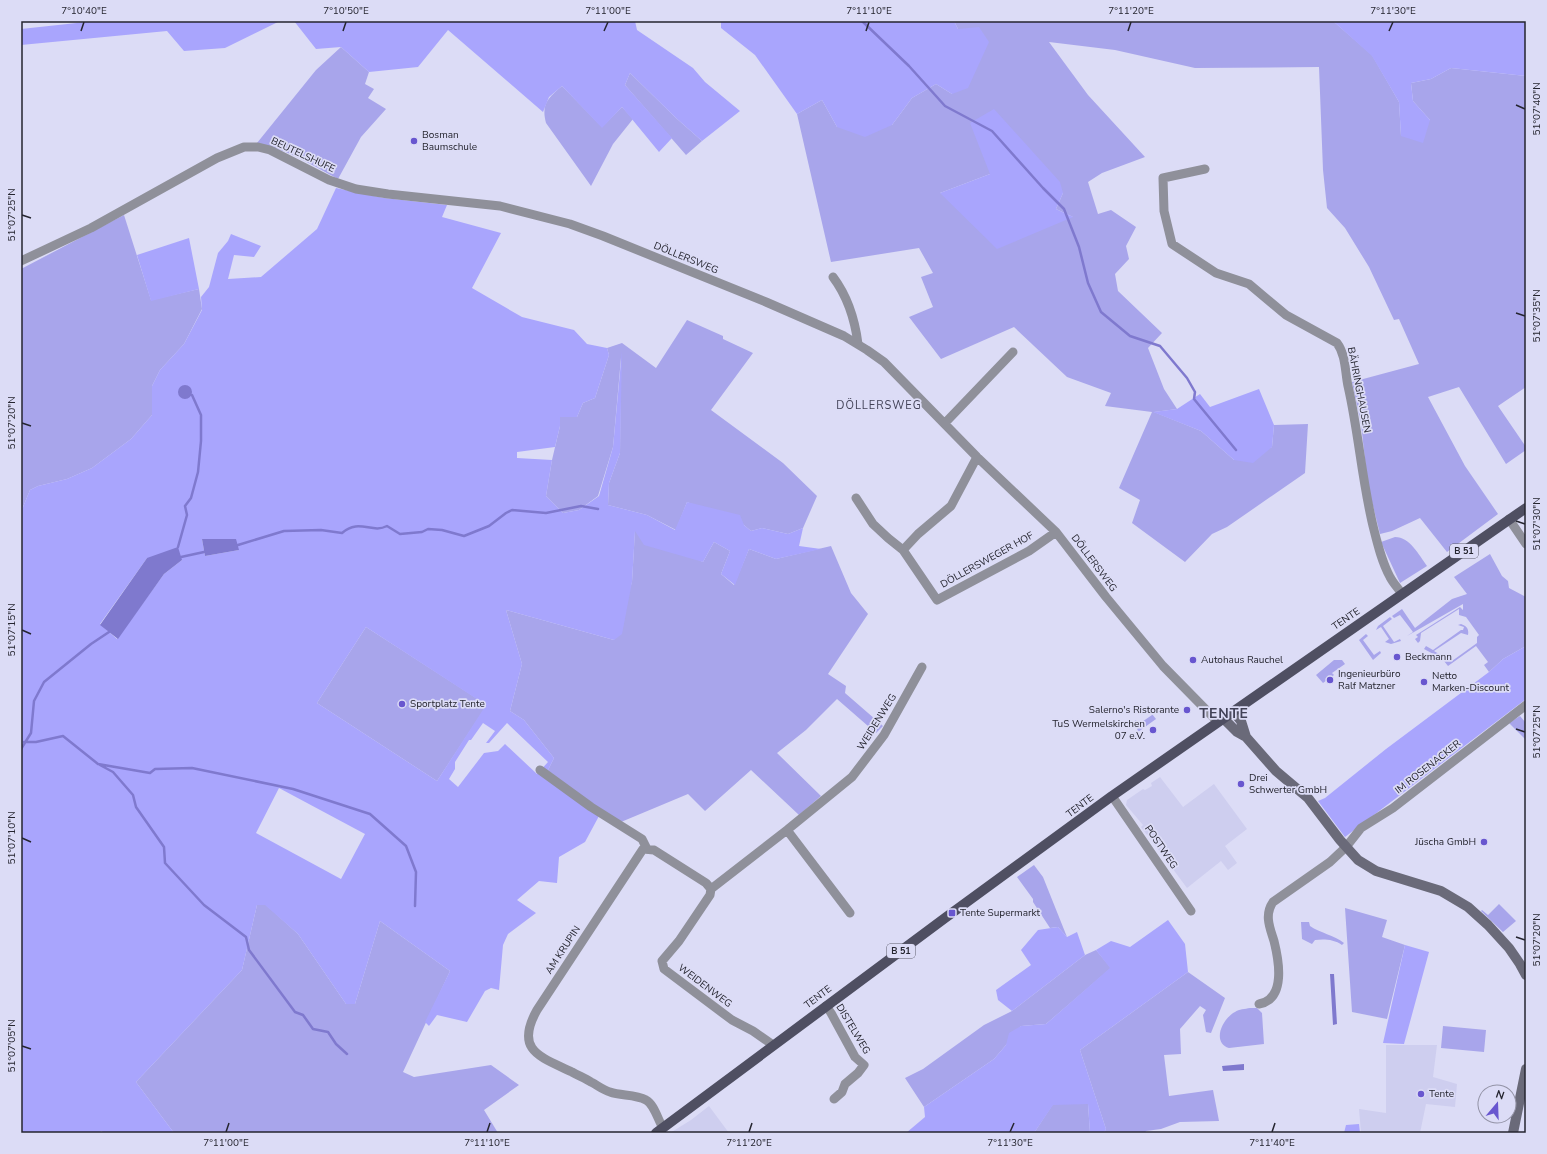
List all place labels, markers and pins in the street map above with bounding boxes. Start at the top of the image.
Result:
place label: Bosman Baumschule [422,128,477,154]
marker: Bosman Baumschule [409,136,419,146]
place label: Beckmann [1405,650,1452,664]
marker: Beckmann [1392,652,1402,662]
place label: Autohaus Rauchel [1201,653,1283,667]
marker: Autohaus Rauchel [1188,655,1198,665]
place label: Ingenieurbüro Ralf Matzner [1338,667,1401,693]
place label: Netto Marken-Discount [1432,669,1509,695]
marker: Ingenieurbüro Ralf Matzner [1325,675,1335,685]
marker: Netto Marken-Discount [1419,677,1429,687]
place label: Sportplatz Tente [410,697,485,711]
marker: Sportplatz Tente [397,699,407,709]
place label: Salerno's Ristorante [1089,703,1179,717]
marker: Salerno's Ristorante [1182,705,1192,715]
place label: TuS Wermelskirchen 07 e.V. [1052,717,1145,743]
marker: TuS Wermelskirchen 07 e.V. [1148,725,1158,735]
place label: Drei Schwerter GmbH [1249,771,1327,797]
marker: Drei Schwerter GmbH [1236,779,1246,789]
place label: Jüscha GmbH [1414,835,1476,849]
marker: Jüscha GmbH [1479,837,1489,847]
place label: Tente Supermarkt [960,906,1040,920]
marker: Tente Supermarkt [947,908,957,918]
place label: Tente [1429,1087,1454,1101]
marker: Tente [1416,1089,1426,1099]

